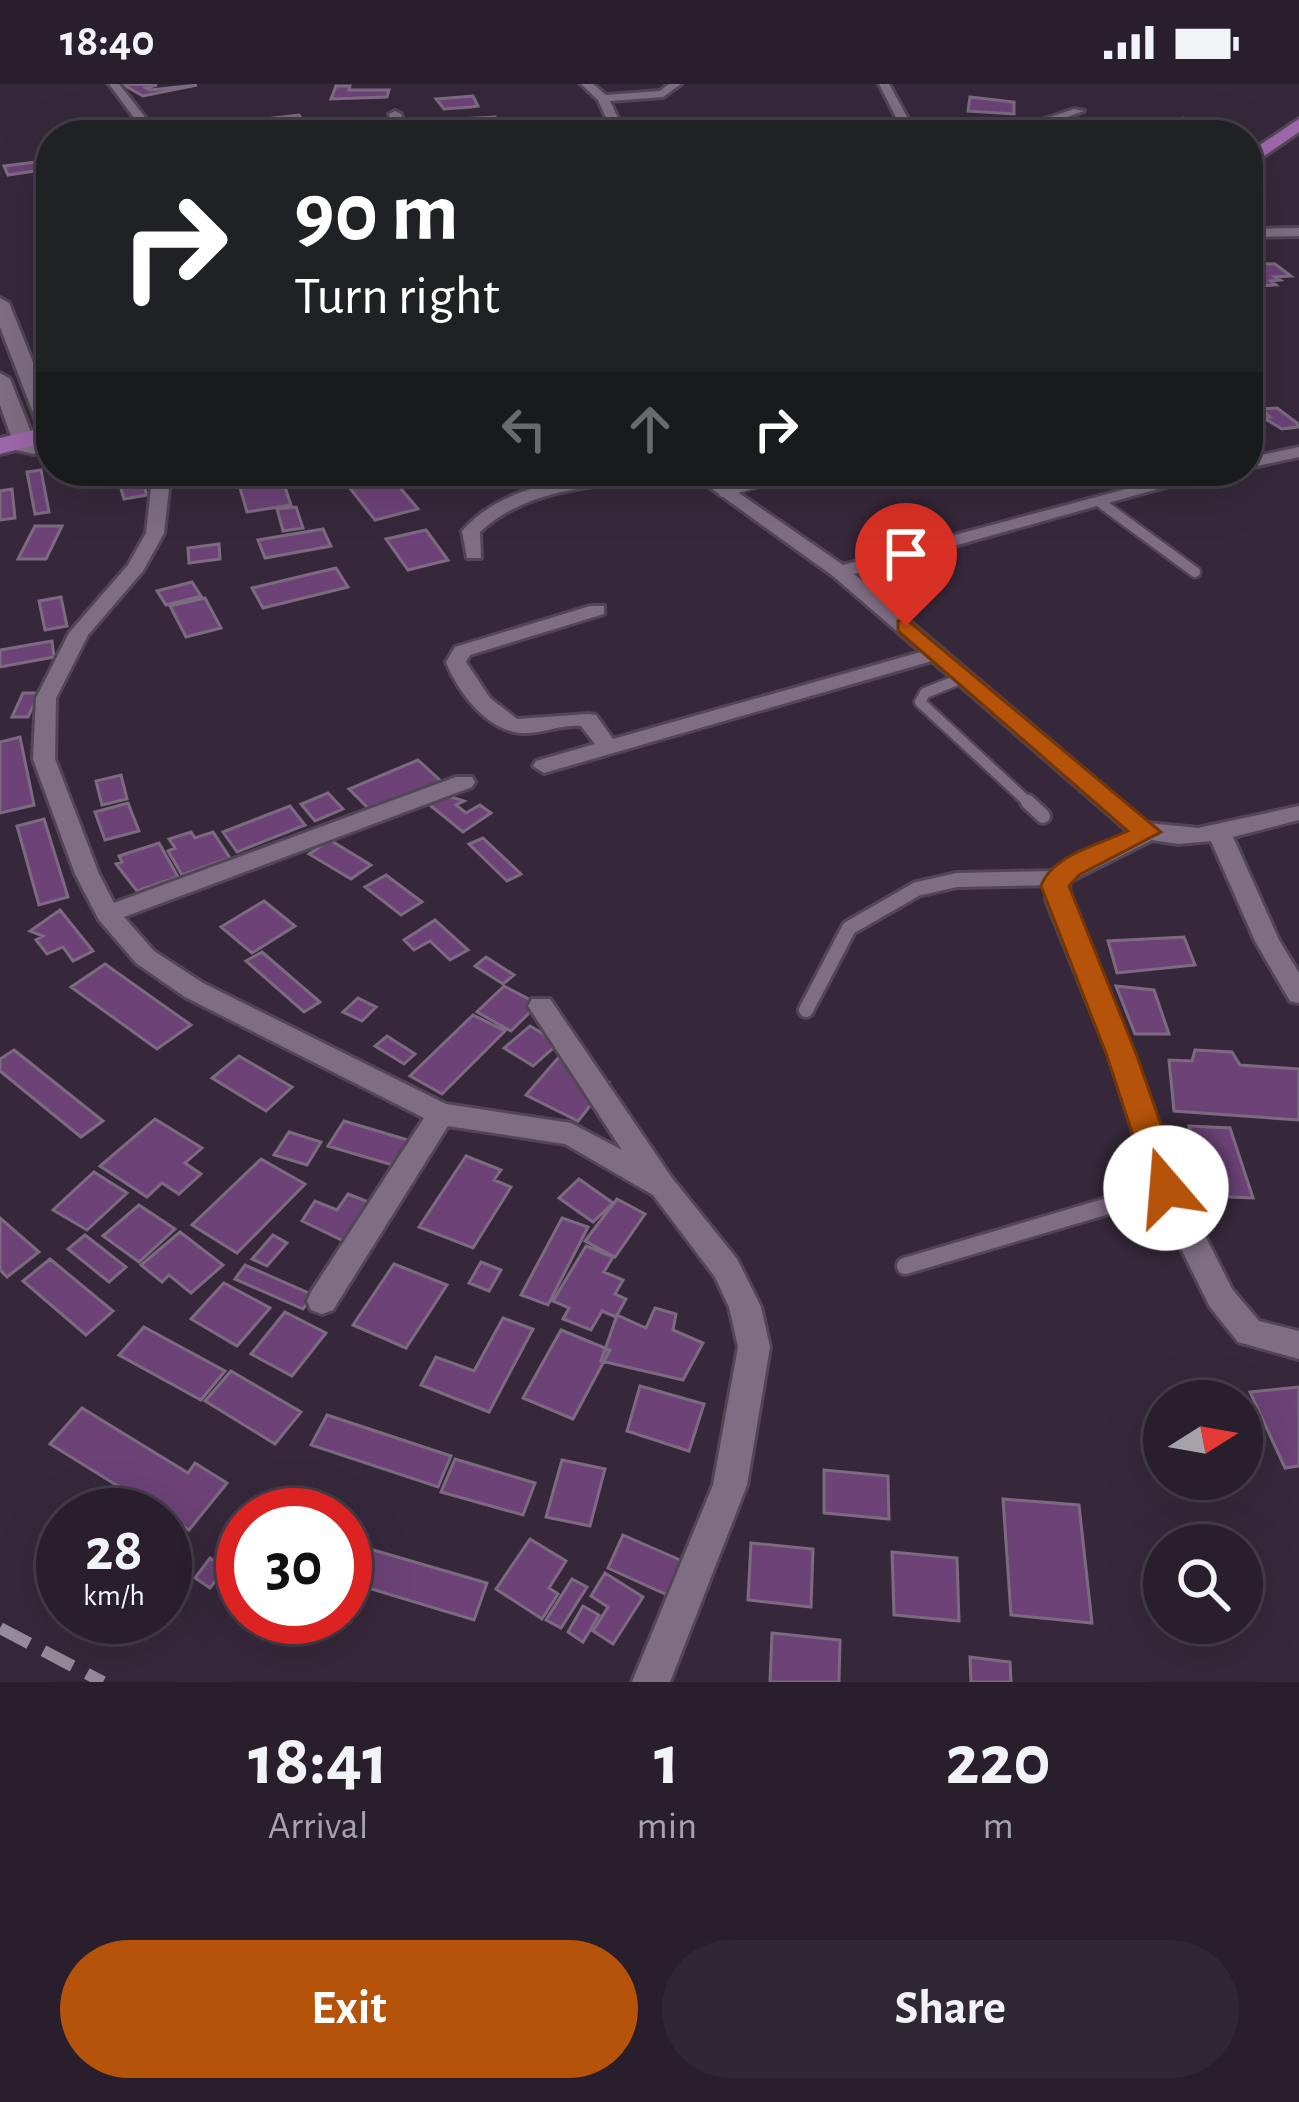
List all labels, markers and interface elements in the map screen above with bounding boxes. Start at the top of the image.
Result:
text: 18:40 [60,19,155,64]
icon: right [96,168,252,324]
text: 90 m [294,172,459,256]
text: Turn right [294,270,500,324]
icon: left [491,396,557,462]
icon: ahead [617,396,683,462]
icon: right [743,396,809,462]
pin [855,503,957,626]
icon: arrive [873,521,939,587]
position arrow [1103,1125,1229,1251]
north arrow [1143,1380,1263,1500]
map controls [1143,1380,1263,1644]
speed limit sign: 30 [216,1488,372,1644]
text: 28 [85,1521,143,1581]
button: search [1143,1524,1263,1644]
text: km/h [83,1581,145,1611]
text: 18:41 [248,1725,388,1797]
text: 1 [654,1725,680,1797]
text: 220 [945,1725,1051,1797]
text: Arrival [268,1807,368,1846]
text: min [636,1807,697,1846]
text: m [982,1807,1014,1846]
button: Exit [60,1940,638,2078]
button: Share [662,1940,1239,2078]

